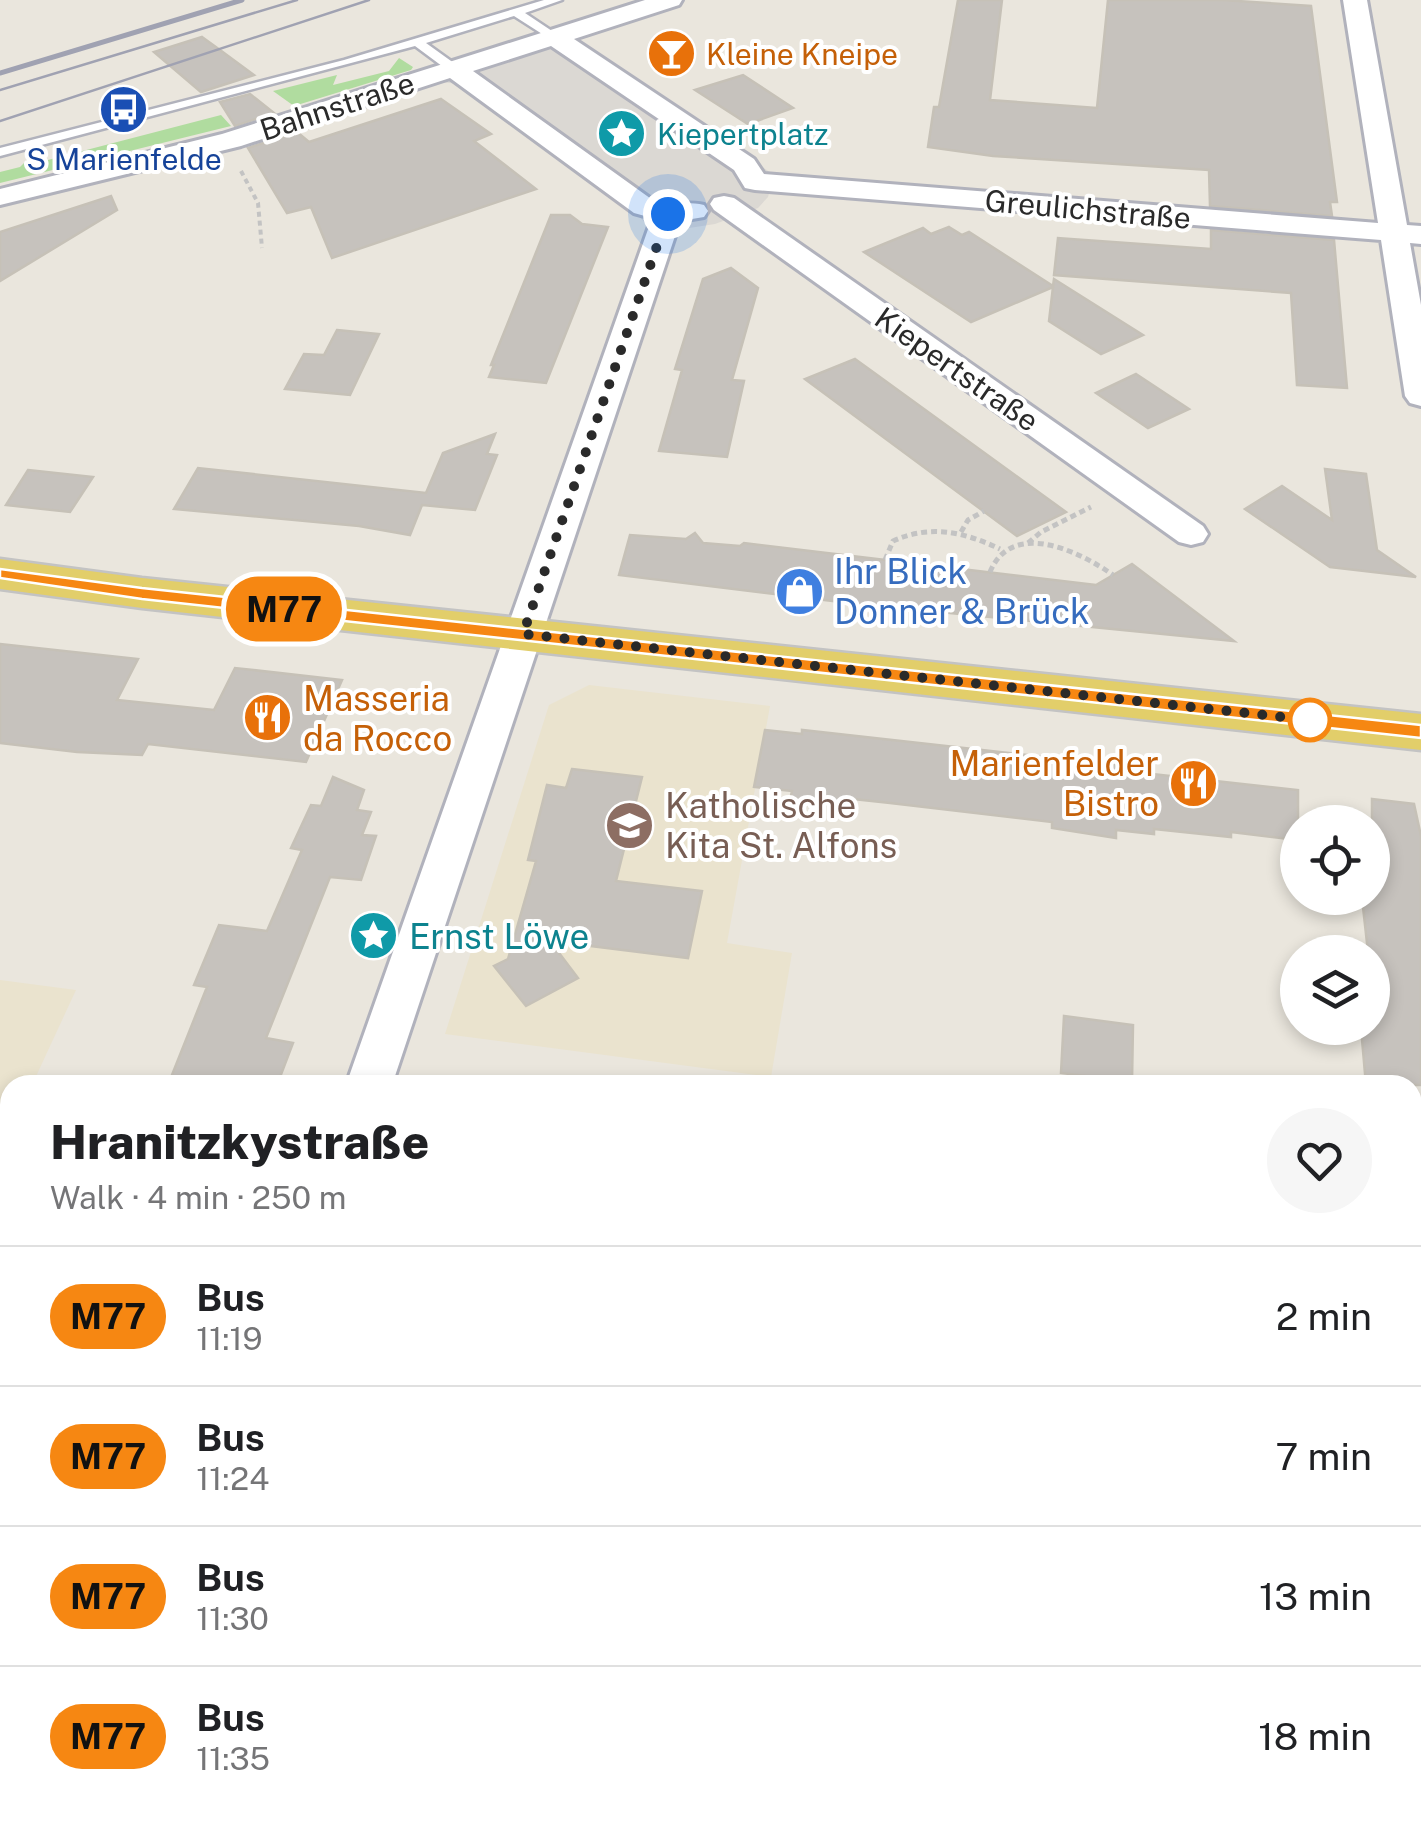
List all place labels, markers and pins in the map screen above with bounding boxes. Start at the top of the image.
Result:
bar icon: Kleine Kneipe [645,28,697,80]
place label: Kleine Kneipe [706,36,898,72]
bus stop icon: S Marienfelde [98,84,150,136]
place icon: Kiepertplatz [596,108,648,160]
place label: Kiepertplatz [657,116,828,152]
place label: S Marienfelde [26,141,222,177]
place label: Ihr Blick Donner & Brück [834,551,1090,632]
shop icon: Ihr Blick Donner & Brück [773,565,825,617]
place label: Masseria da Rocco [303,678,452,759]
restaurant icon: Masseria da Rocco [242,692,294,744]
unlabelled marker [1289,699,1331,741]
place label: Marienfelder Bistro [949,743,1159,824]
restaurant icon: Marienfelder Bistro [1168,757,1220,809]
place label: Katholische Kita St. Alfons [665,785,897,866]
school or university icon: Katholische Kita St. Alfons [604,799,656,851]
place icon: Ernst Löwe [348,910,400,962]
place label: Ernst Löwe [409,916,589,957]

